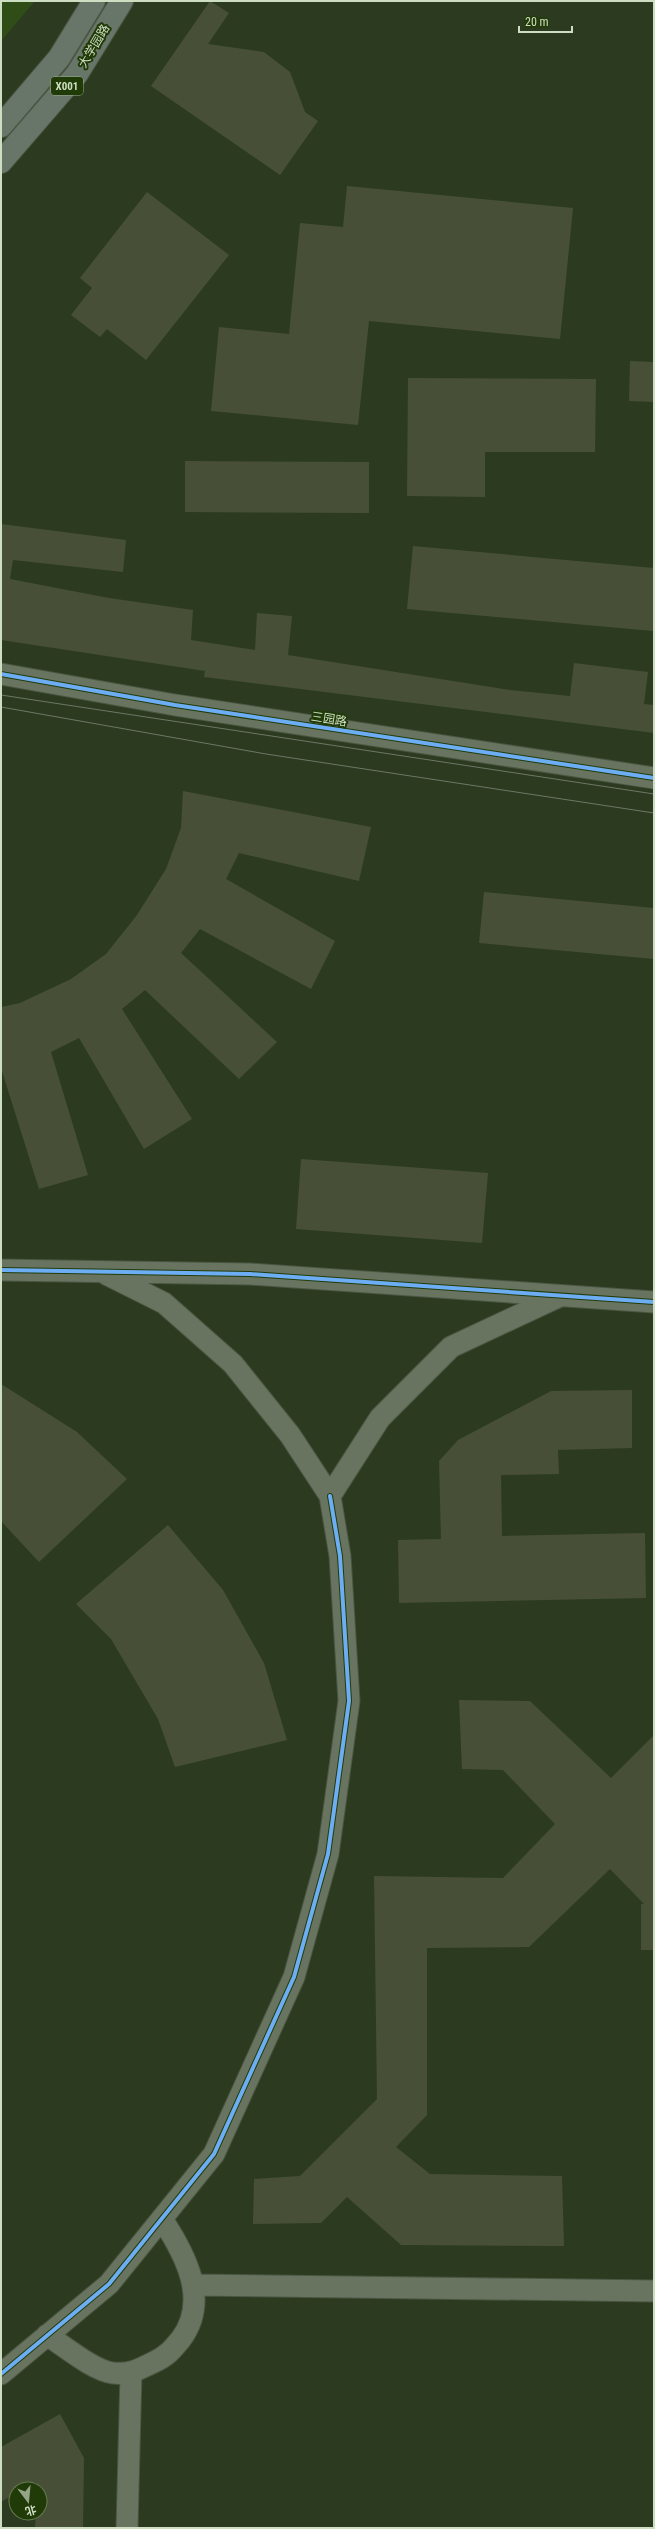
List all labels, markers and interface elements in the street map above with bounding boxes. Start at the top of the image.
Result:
scale bar [519,8,572,34]
text: 20 m [525,15,549,29]
street label: 大学园路 [76,22,112,70]
road number: X001 [51,77,83,95]
street label: 三园路 [310,709,348,729]
north arrow [8,2481,48,2521]
text: 北 [24,2502,38,2518]

